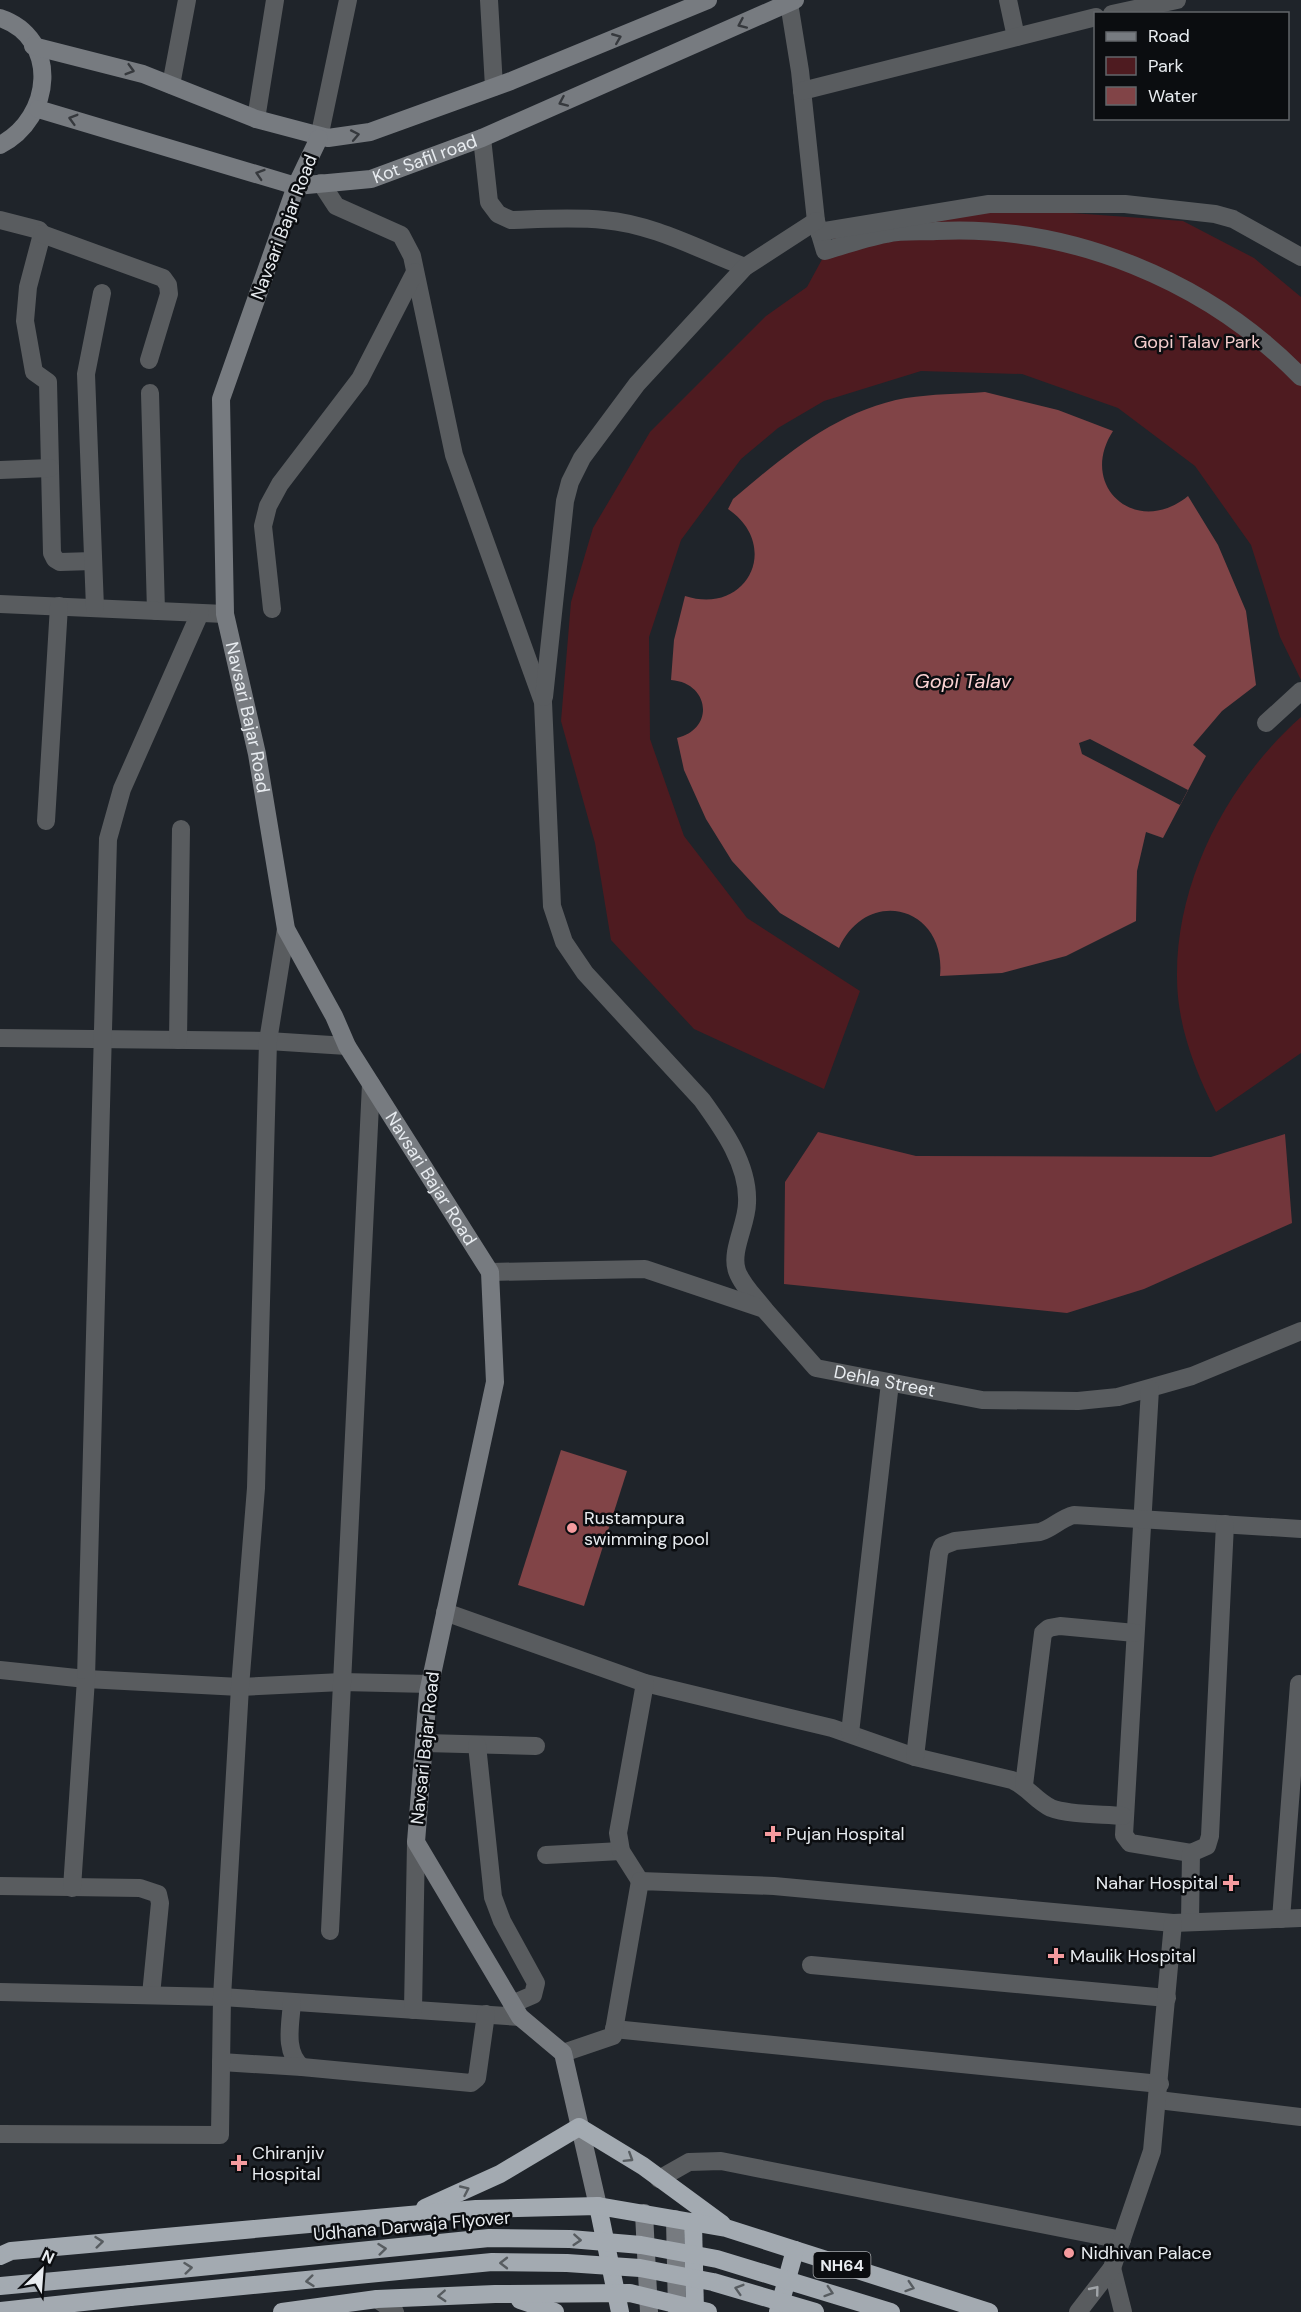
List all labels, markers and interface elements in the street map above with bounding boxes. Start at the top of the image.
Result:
legend [1094,12,1289,120]
one-way arrow [737,16,748,28]
text: Road [1148,24,1190,48]
one-way arrow [610,33,621,45]
text: Park [1148,54,1184,78]
one-way arrow [125,63,135,75]
text: Water [1148,84,1198,108]
one-way arrow [559,95,570,107]
one-way arrow [68,114,79,126]
one-way arrow [350,129,360,142]
street label: Kot Safil road [369,129,480,189]
street label: Navsari Bajar Road [245,151,323,303]
one-way arrow [255,169,266,182]
park label: Gopi Talav Park [1134,330,1260,354]
street label: Navsari Bajar Road [220,640,275,795]
water label: Gopi Talav [915,668,1013,694]
street label: Navsari Bajar Road [380,1107,482,1250]
street label: Dehla Street [832,1360,937,1403]
place label: Rustampura swimming pool [584,1506,709,1551]
marker: Rustampura swimming pool [565,1521,579,1535]
street label: Navsari Bajar Road [405,1670,445,1826]
place label: Pujan Hospital [786,1822,904,1846]
marker: Pujan Hospital [764,1825,782,1843]
place label: Nahar Hospital [1096,1871,1218,1895]
marker: Nahar Hospital [1222,1874,1240,1892]
place label: Maulik Hospital [1070,1944,1196,1968]
marker: Maulik Hospital [1047,1947,1065,1965]
place label: Chiranjiv Hospital [252,2141,325,2186]
one-way arrow [623,2150,633,2162]
marker: Chiranjiv Hospital [230,2154,248,2172]
one-way arrow [459,2185,470,2197]
street label: Udhana Darwaja Flyover [312,2205,512,2247]
one-way arrow [572,2233,581,2246]
one-way arrow [94,2236,103,2249]
north arrow [12,2240,72,2300]
place label: Nidhivan Palace [1081,2241,1212,2265]
one-way arrow [378,2243,387,2256]
text: N [38,2245,58,2269]
marker: Nidhivan Palace [1062,2246,1076,2260]
road number: NH64 [814,2252,870,2278]
one-way arrow [500,2256,509,2269]
one-way arrow [184,2262,193,2275]
one-way arrow [306,2275,315,2287]
one-way arrow [904,2279,915,2292]
one-way arrow [734,2284,745,2296]
one-way arrow [823,2285,834,2297]
one-way arrow [1087,2285,1098,2296]
one-way arrow [437,2290,446,2303]

